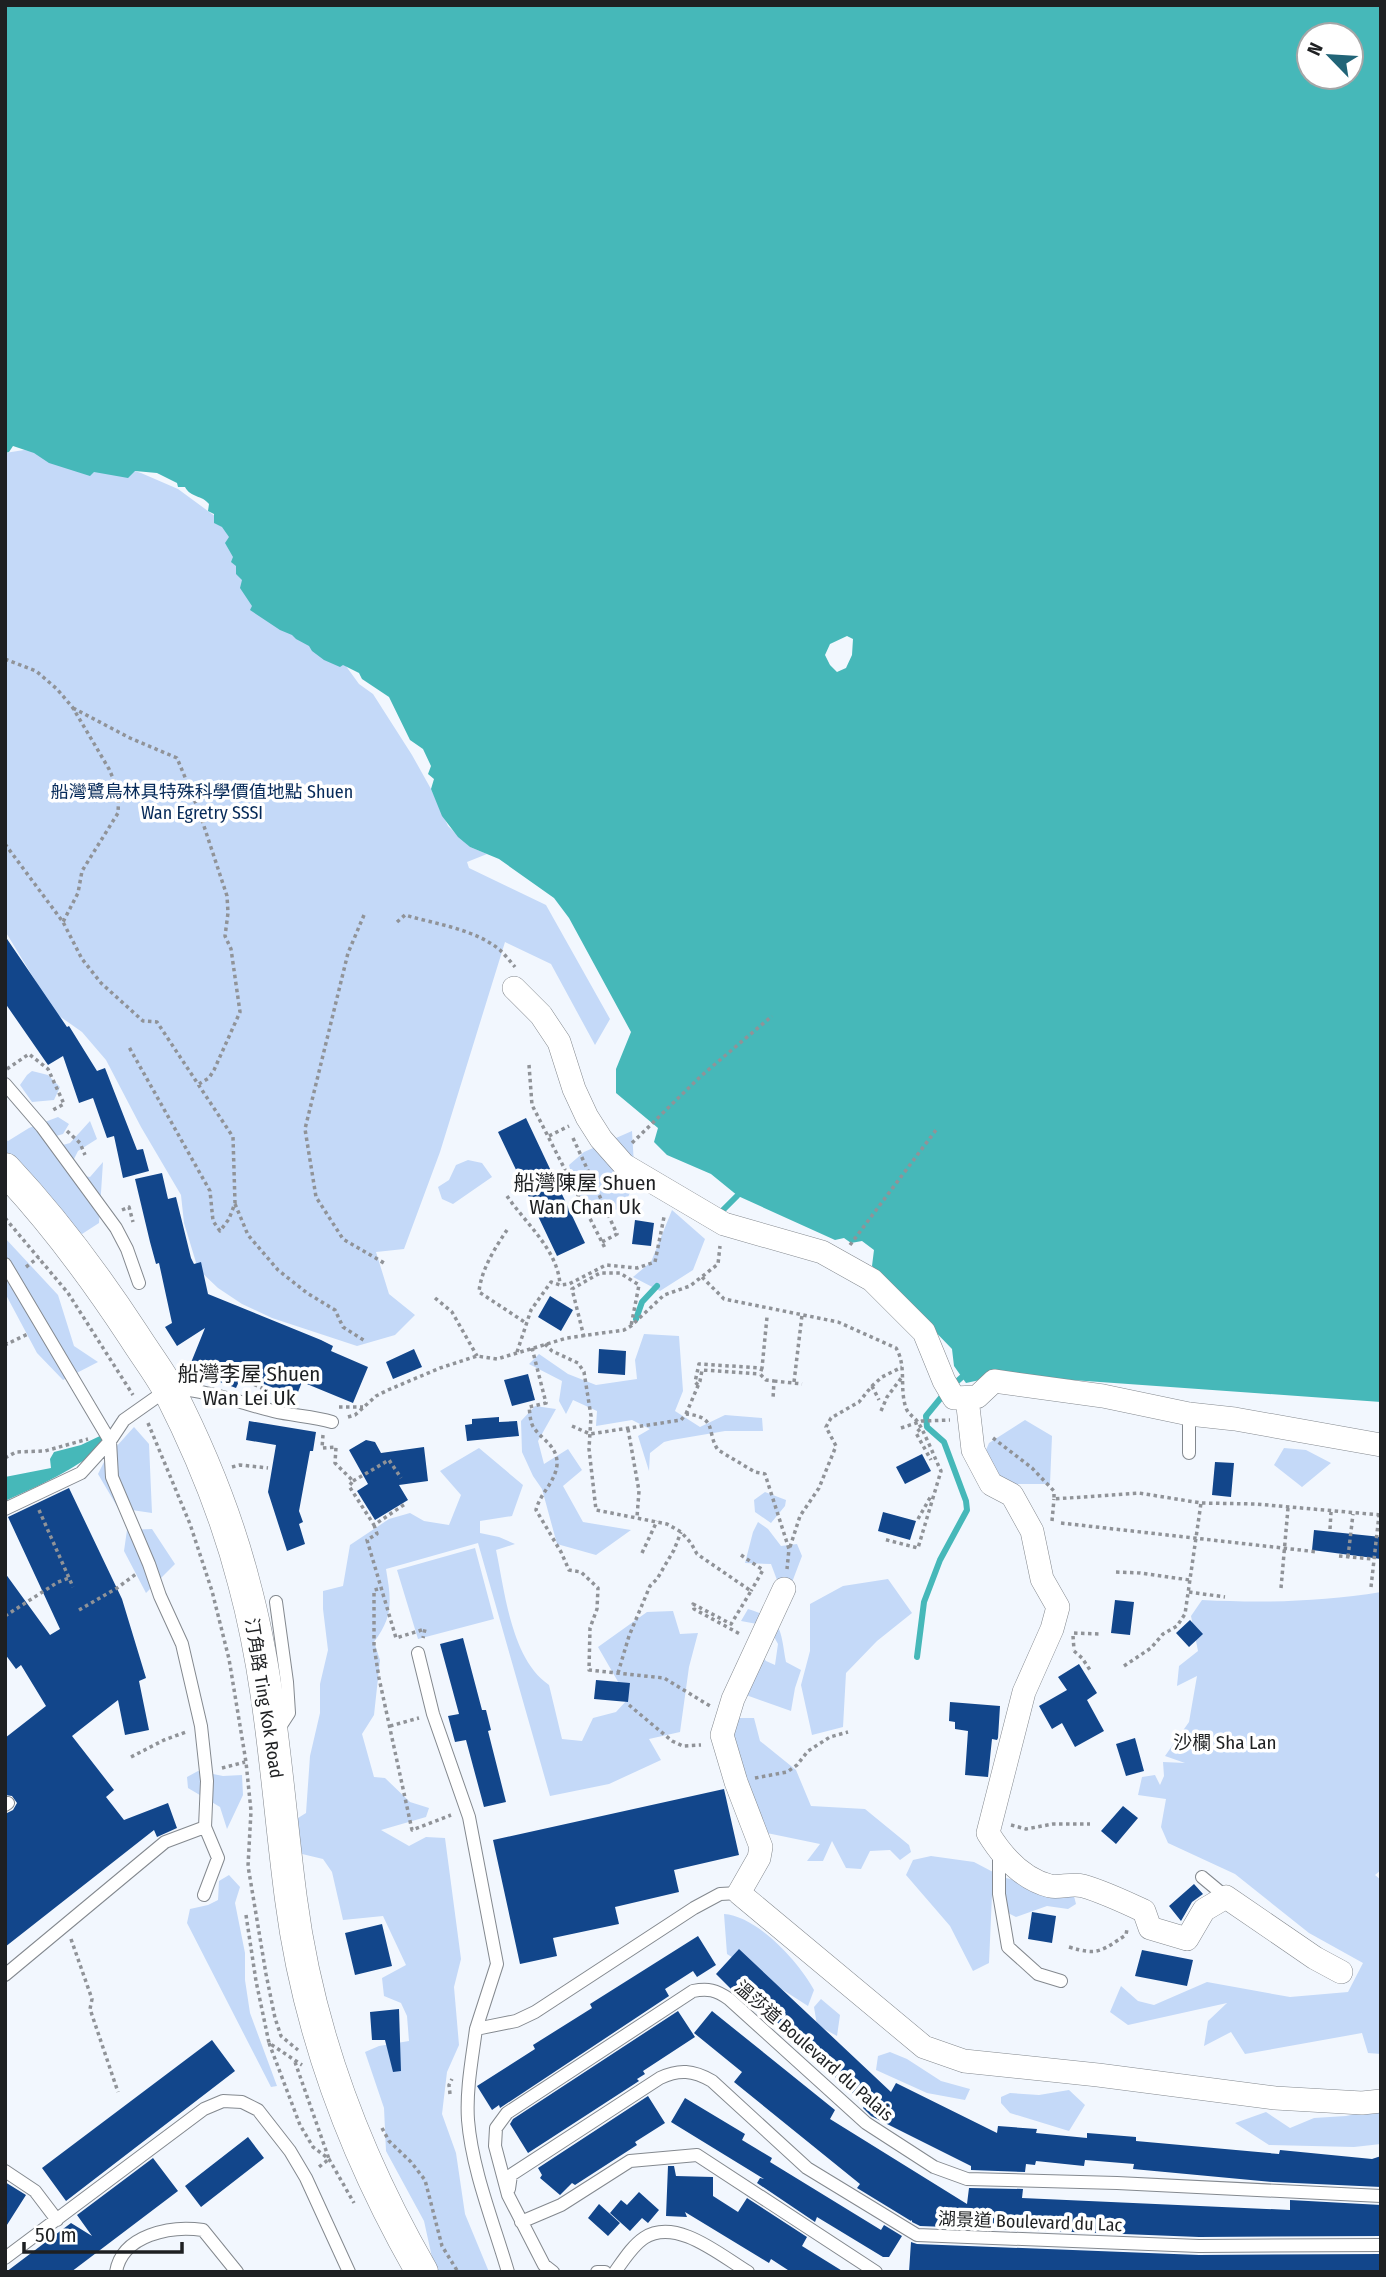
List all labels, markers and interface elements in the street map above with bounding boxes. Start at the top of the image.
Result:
north arrow [1295,21,1365,91]
text: N [1302,39,1328,59]
park label: 船灣鷺鳥林具特殊科學價值地點 Shuen Wan Egretry SSSI [51,781,353,824]
district label: 船灣陳屋 Shuen Wan Chan Uk [514,1170,656,1220]
district label: 船灣李屋 Shuen Wan Lei Uk [178,1361,320,1411]
street label: 汀角路 Ting Kok Road [240,1616,288,1780]
district label: 沙欄 Sha Lan [1173,1731,1277,1754]
street label: 溫莎道 Boulevard du Palais [730,1976,898,2126]
street label: 湖景道 Boulevard du Lac [938,2208,1123,2236]
scale bar [24,2210,182,2254]
text: 50 m [35,2222,77,2248]

